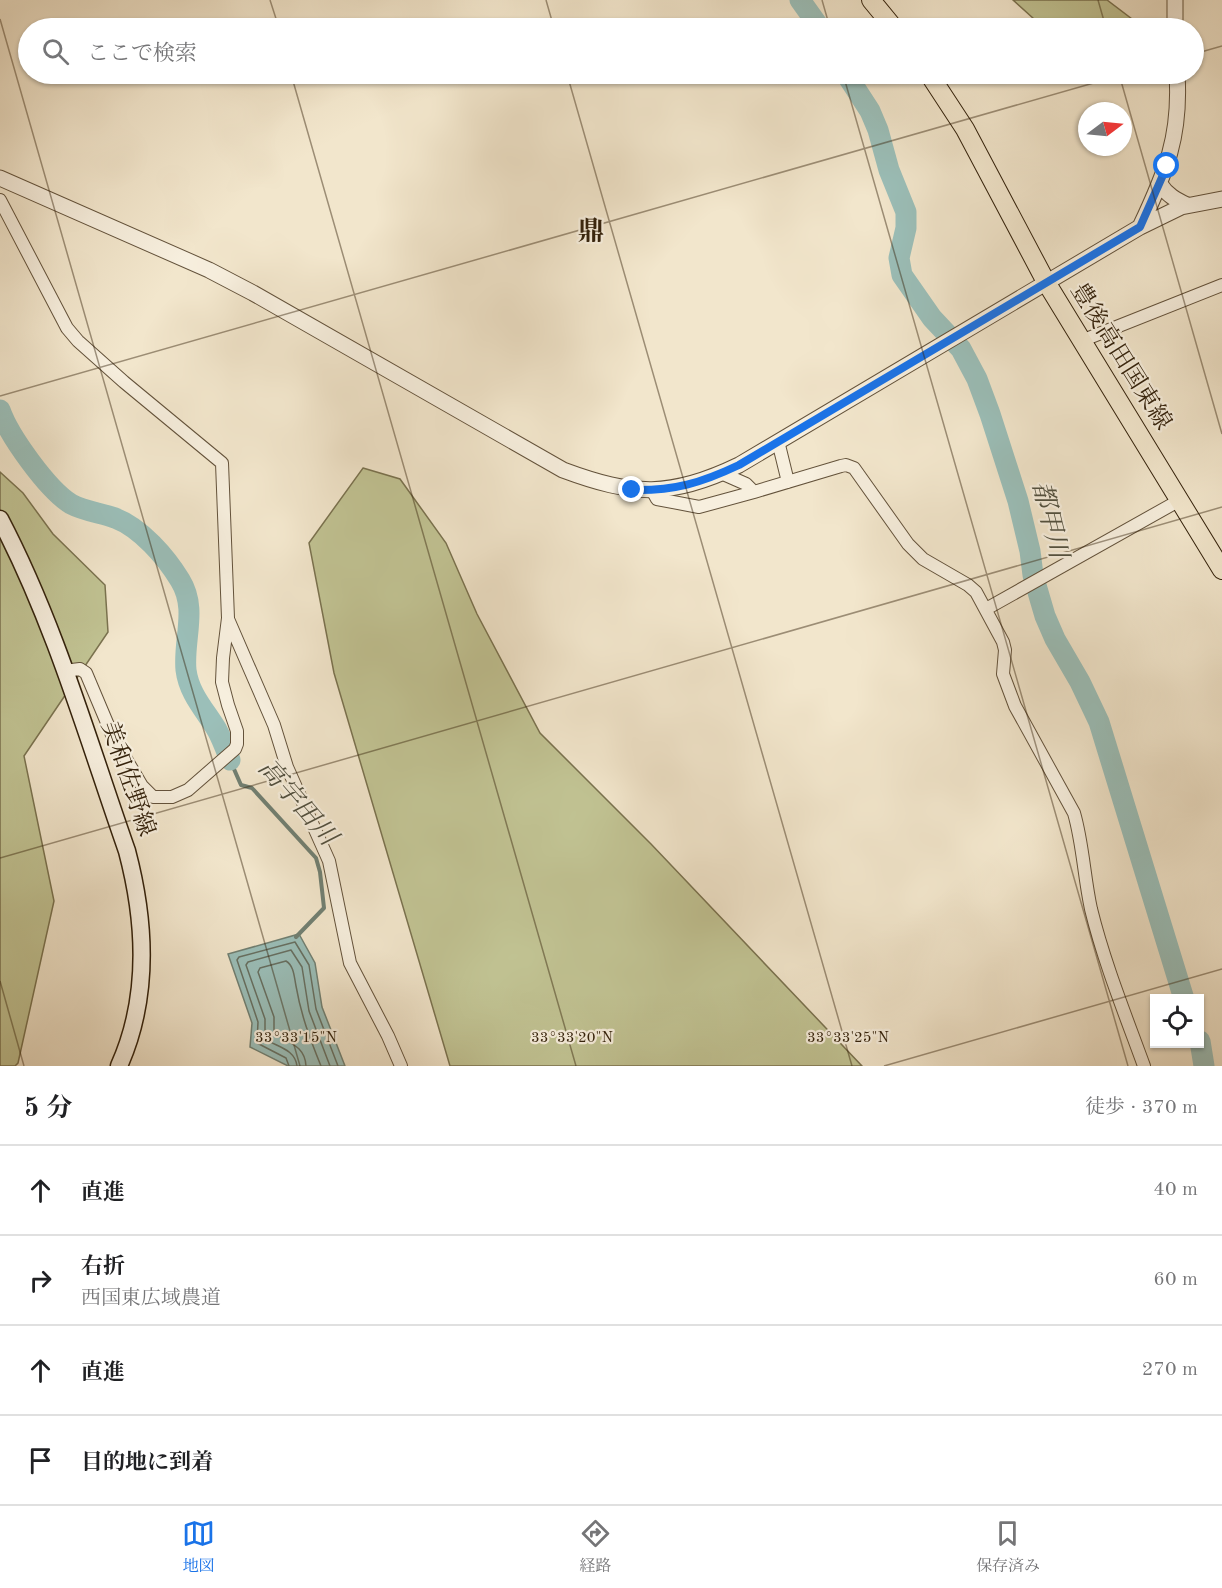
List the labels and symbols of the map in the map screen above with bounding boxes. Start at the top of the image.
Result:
north arrow [1078,102,1132,156]
route start [1153,152,1179,178]
district label: 鼎 [578,217,605,246]
street label: 豊後高田国東線 [1065,278,1177,435]
route end [618,476,644,502]
water label: 都甲川 [1027,479,1074,564]
street label: 美和佐野線 [96,717,161,840]
water label: 高宇田川 [253,754,344,853]
text: 33°33'15"N [255,1031,337,1046]
text: 33°33'20"N [531,1031,613,1046]
text: 33°33'25"N [807,1031,889,1046]

